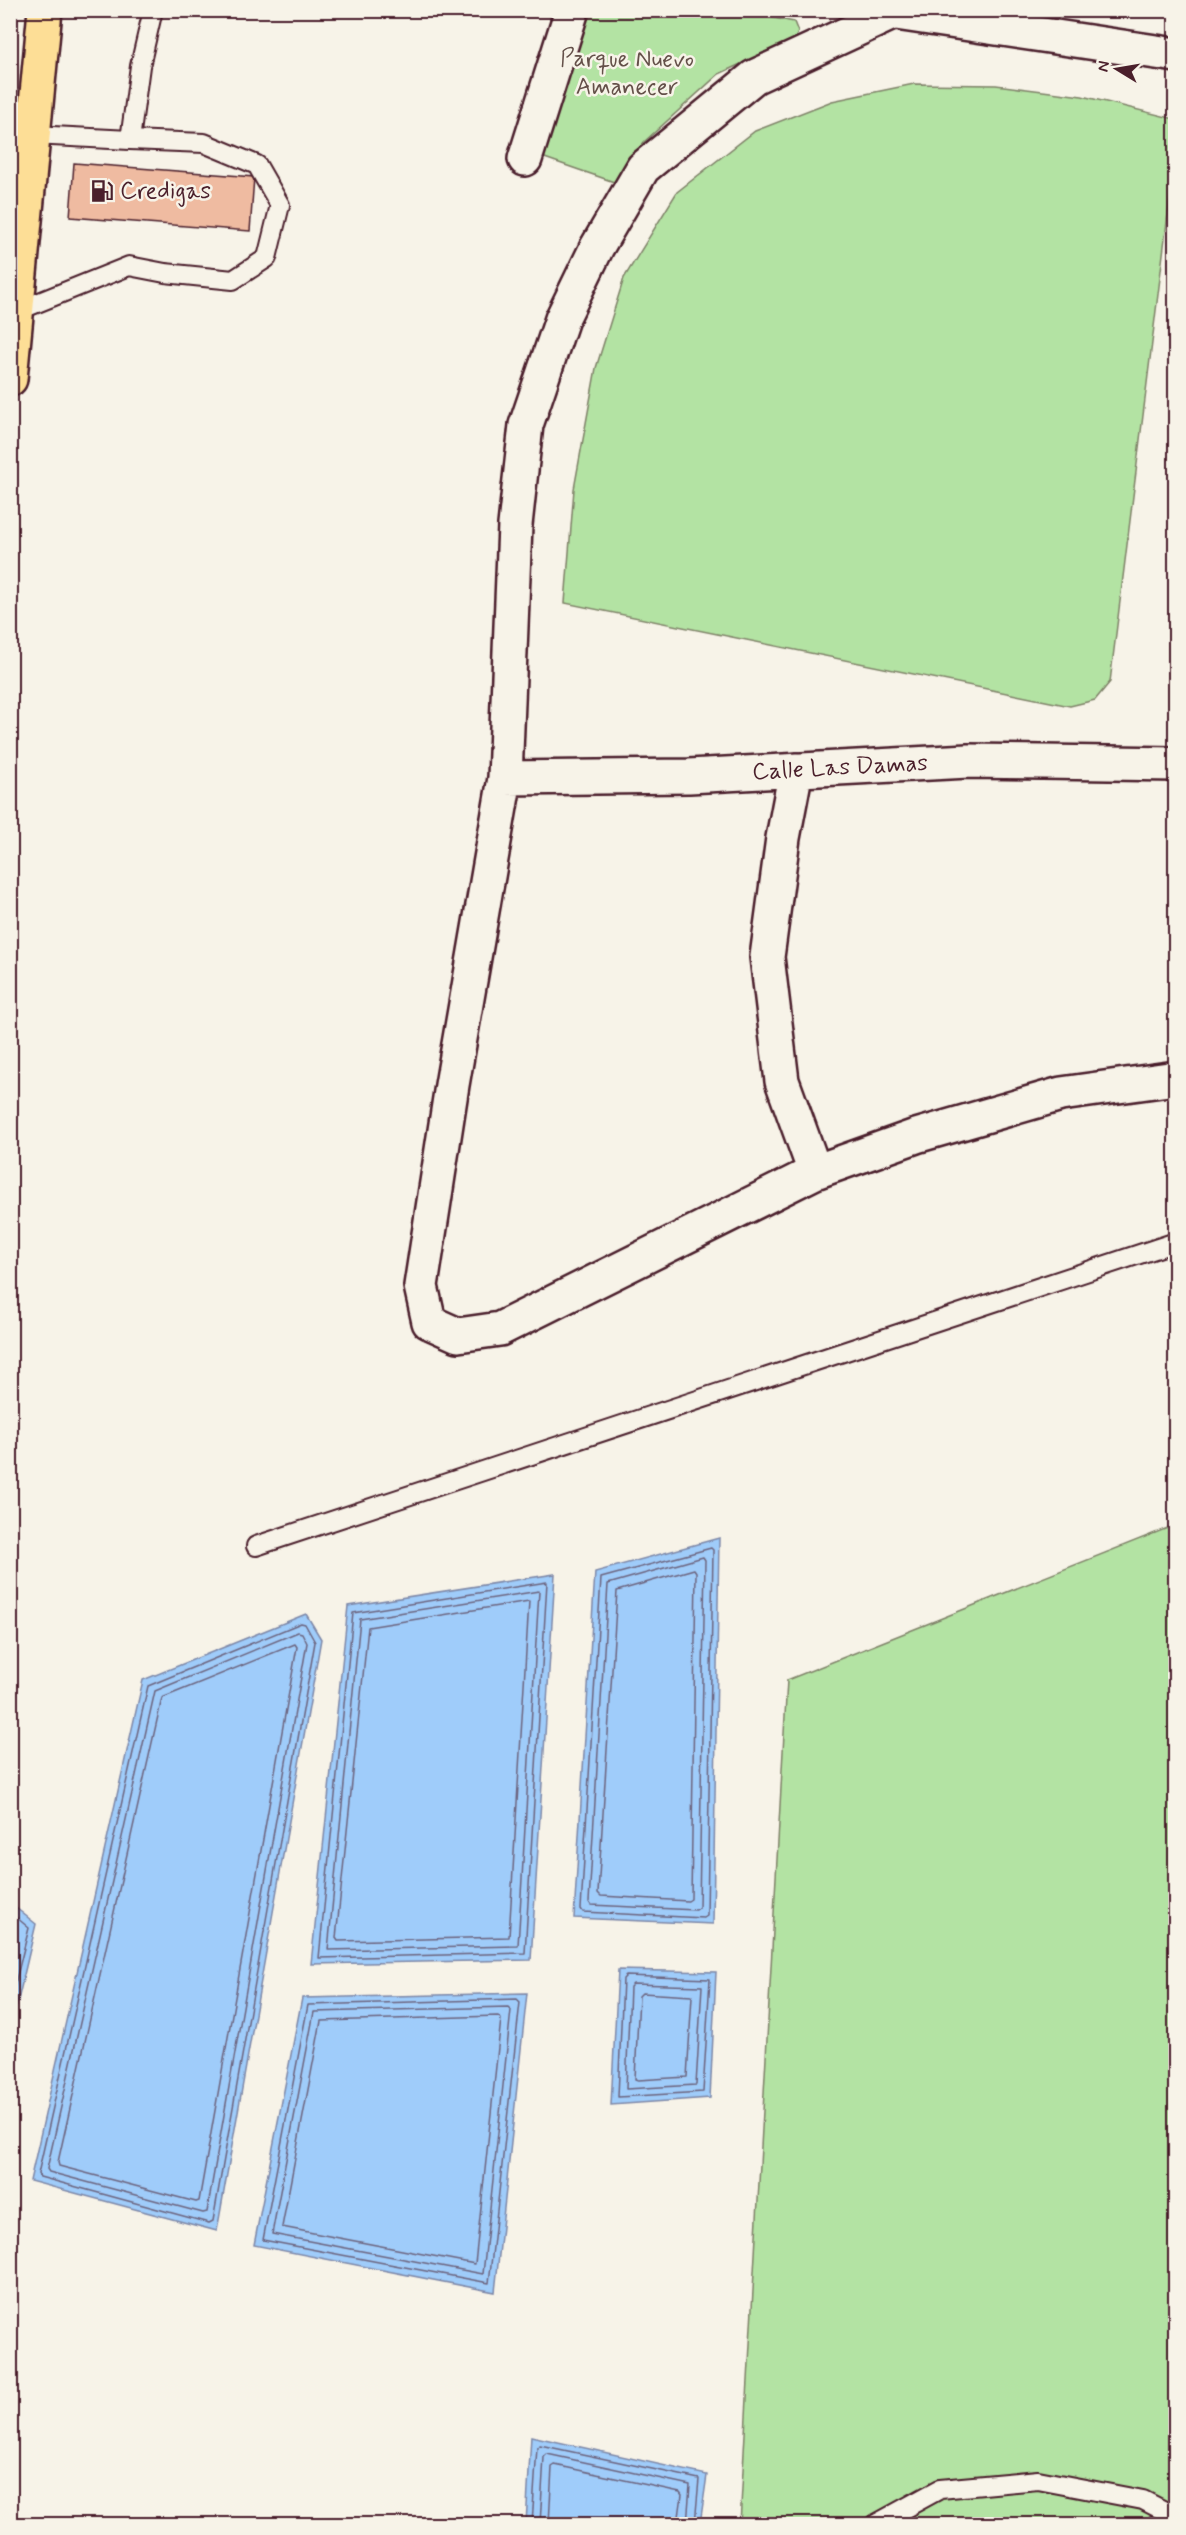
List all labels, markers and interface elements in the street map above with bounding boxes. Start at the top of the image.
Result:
north arrow [1087,39,1147,99]
park label: Parque Nuevo Amanecer [560,44,694,103]
text: N [1092,59,1115,74]
place label: Credigas [120,176,211,207]
fuel station icon: Credigas [89,178,115,204]
street label: Calle Las Damas [751,748,929,788]

